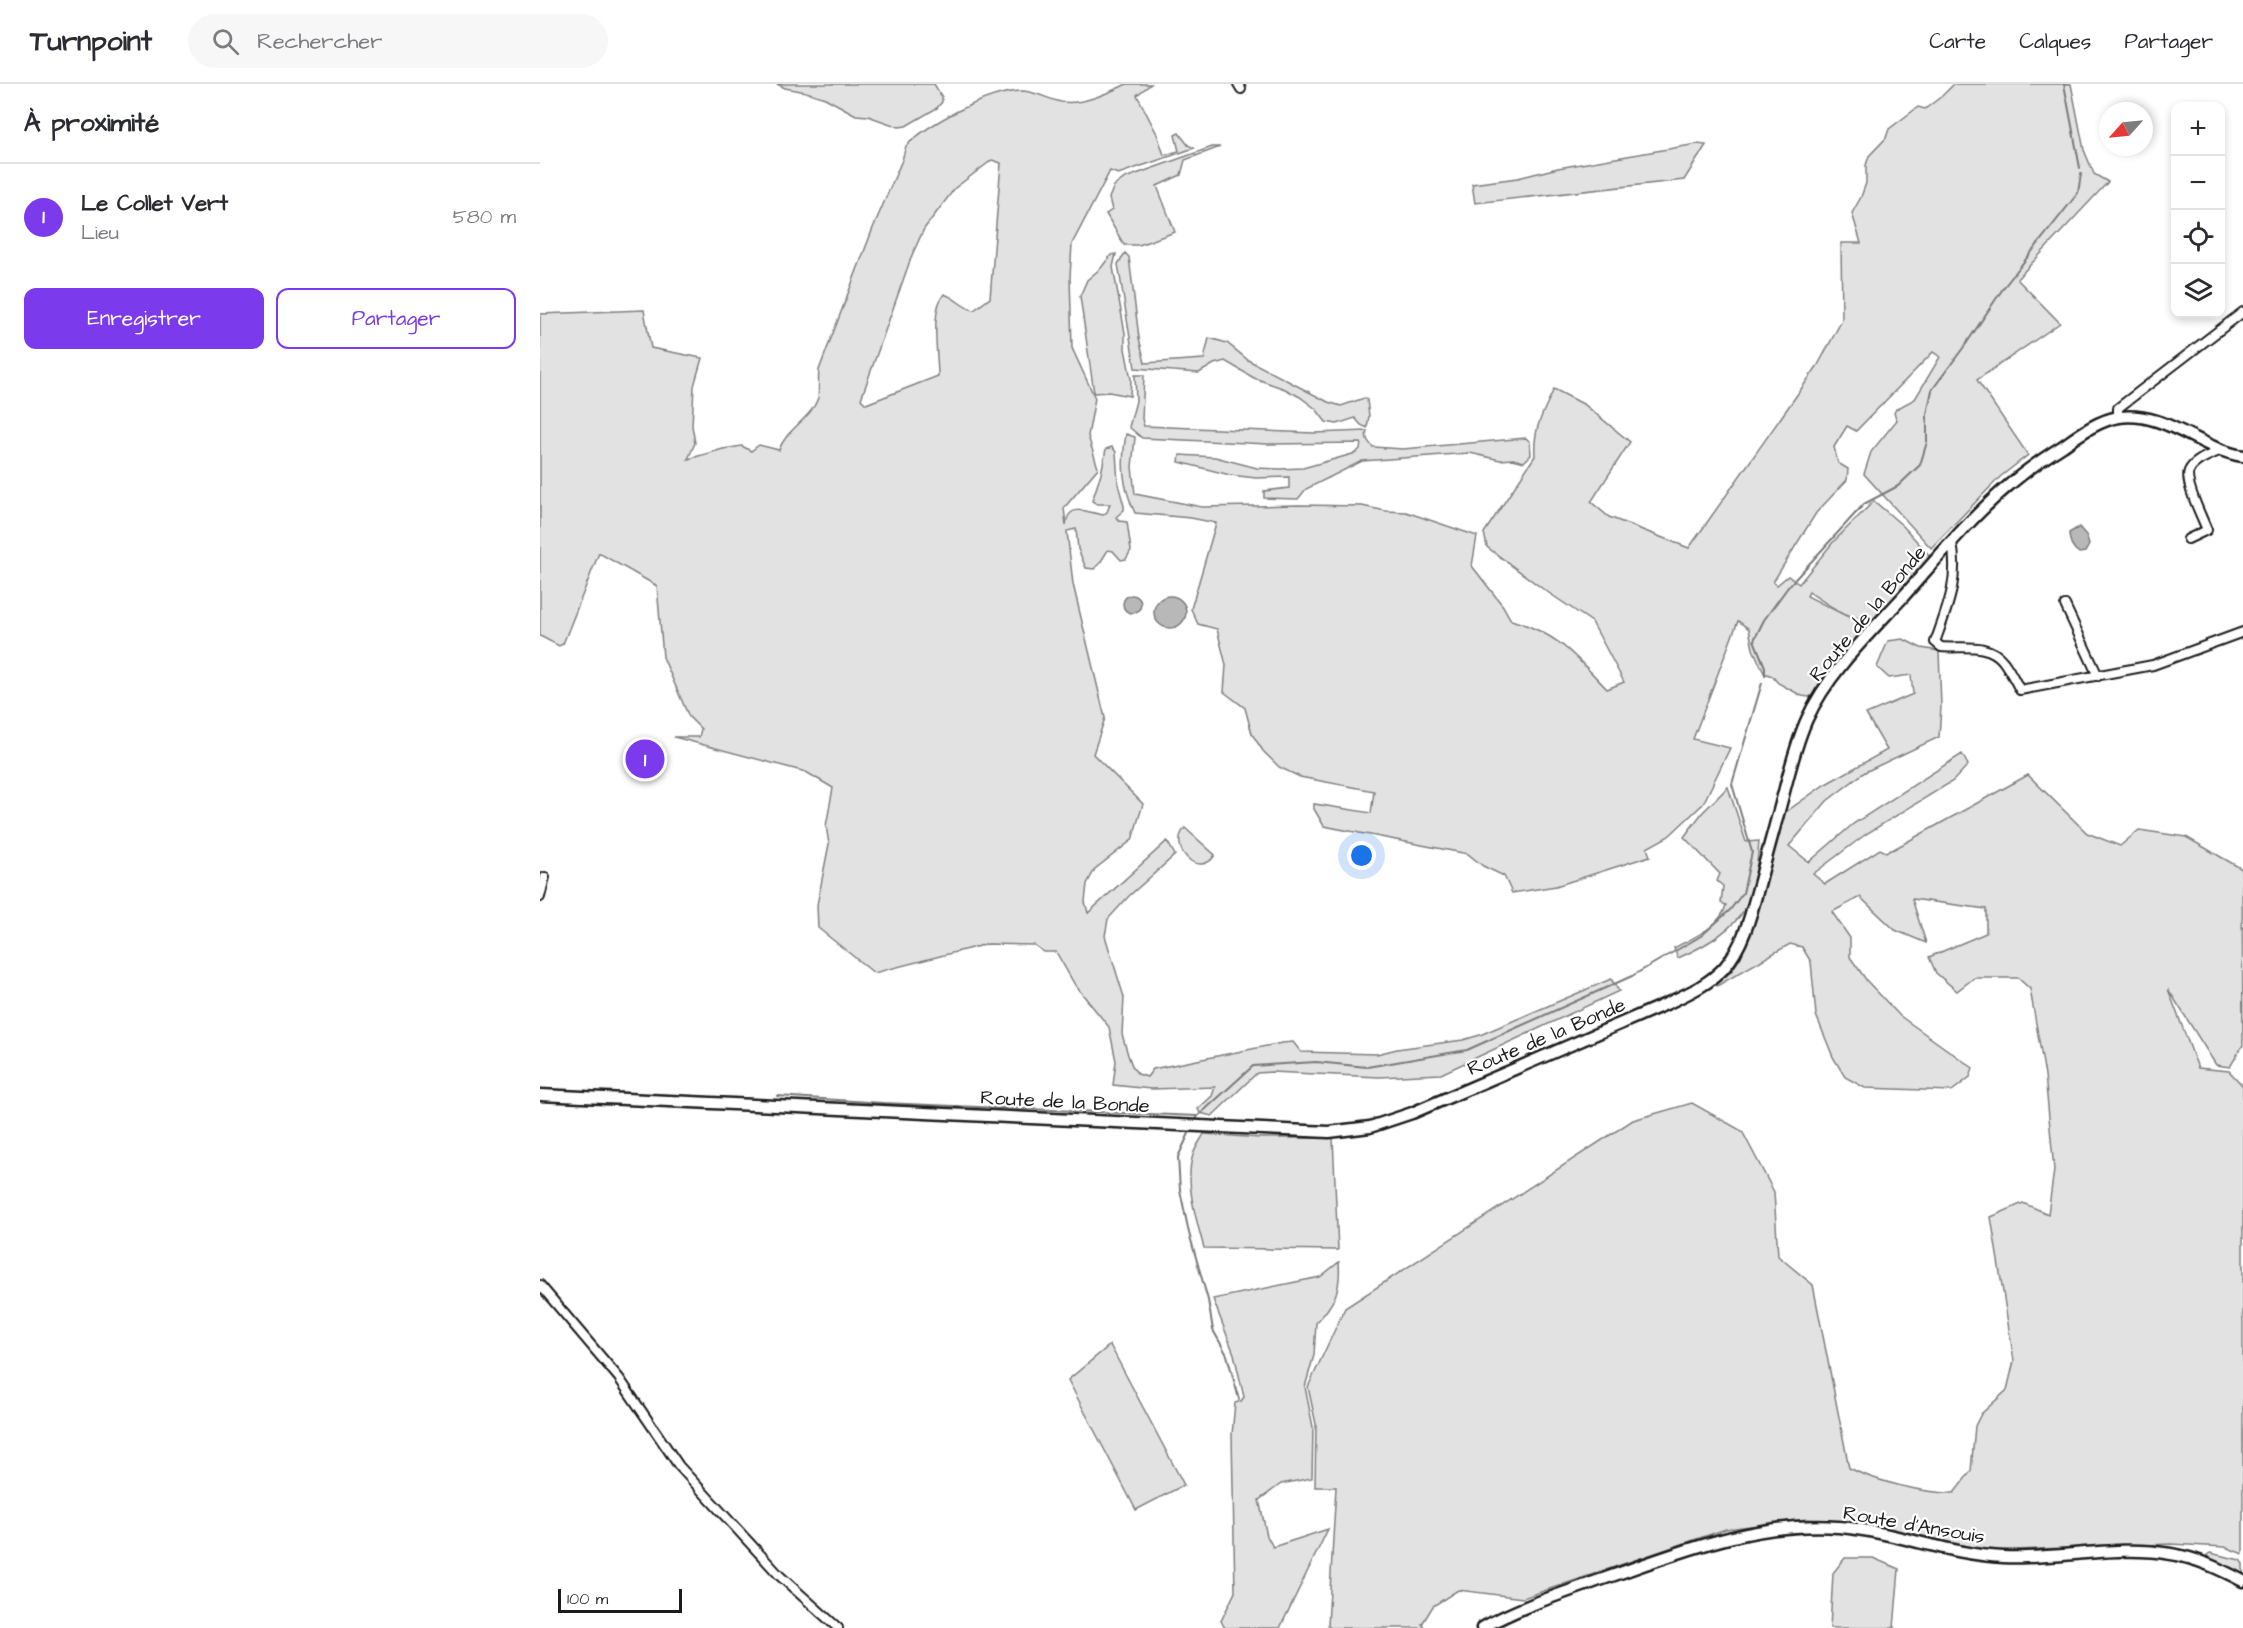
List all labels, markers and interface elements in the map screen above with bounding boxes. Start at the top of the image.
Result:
search box [188,14,608,68]
text: Turnpoint [30,22,152,61]
icon: search [209,25,242,58]
text: Rechercher [257,26,382,57]
text: Carte [1929,27,1986,56]
text: Calques [2019,27,2091,56]
text: Partager [2124,27,2213,56]
north arrow [2099,102,2153,156]
map controls [2171,102,2225,318]
button: + [2171,102,2225,156]
text: À proximité [24,105,159,141]
button: − [2171,156,2225,210]
text: Le Collet Vert [81,188,228,219]
text: 1 [42,203,45,231]
text: 580 m [453,203,516,231]
button: locate [2171,210,2225,264]
text: Lieu [81,219,119,247]
button: layers [2171,264,2225,318]
button: Enregistrer [24,288,264,349]
button: Partager [276,288,516,349]
street label: Route de la Bonde [1803,540,1933,688]
pin: 1 [626,736,664,782]
your location [1347,841,1376,870]
street label: Route de la Bonde [1463,991,1630,1083]
street label: Route de la Bonde [980,1084,1151,1120]
street label: Route d'Ansouis [1841,1499,1987,1551]
scale bar [558,1586,682,1614]
text: 100 m [567,1588,608,1610]

